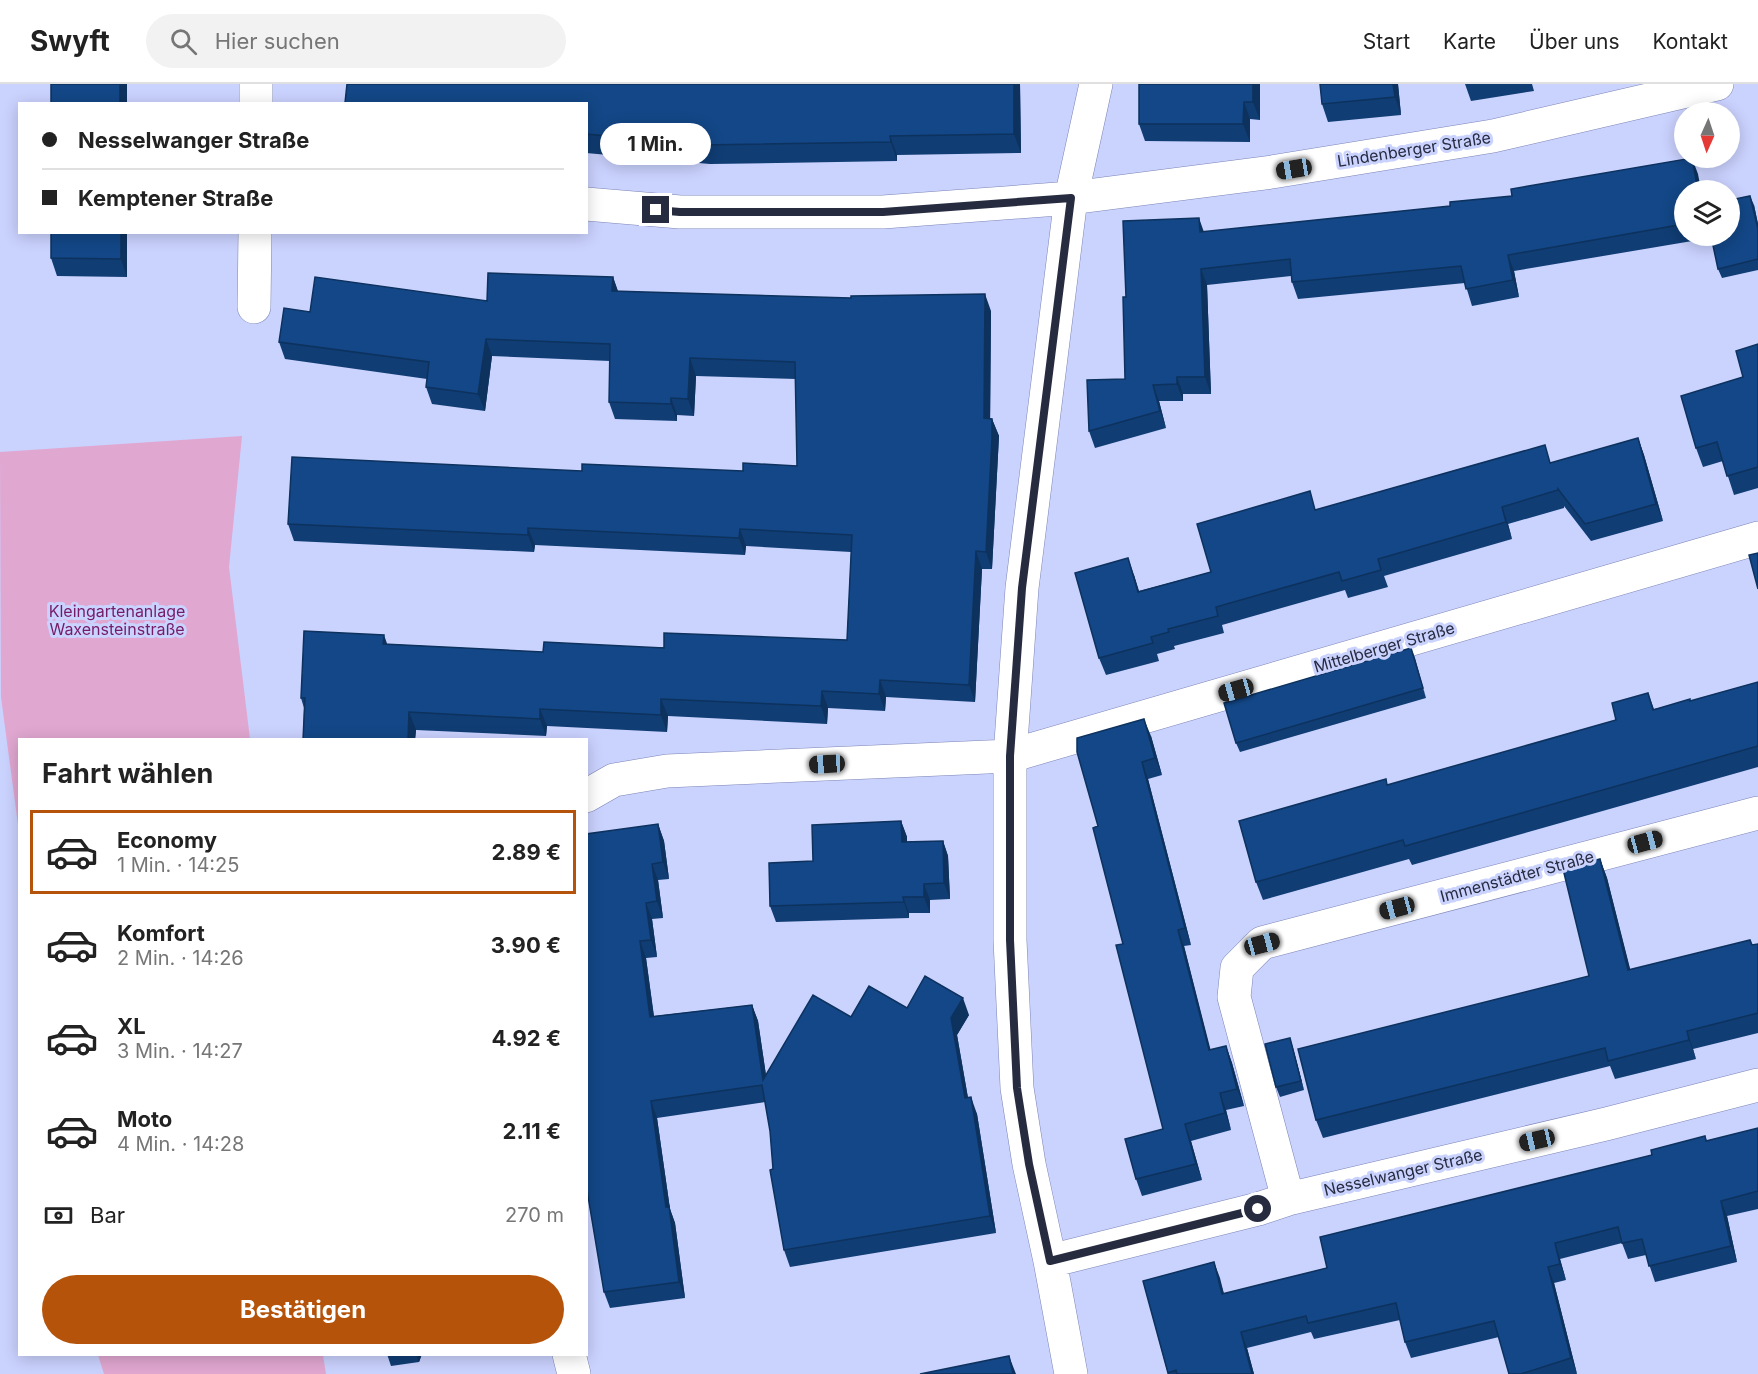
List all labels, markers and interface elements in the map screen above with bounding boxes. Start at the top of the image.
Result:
search box [146,14,566,68]
text: Swyft [30,24,110,58]
icon: search [167,25,200,58]
text: Hier suchen [215,28,340,54]
text: Start [1363,29,1410,54]
text: Karte [1443,29,1496,54]
text: Über uns [1529,29,1620,54]
text: Kontakt [1653,29,1728,54]
north arrow [1674,102,1740,168]
map controls [1674,102,1740,246]
callout: 1 Min. [600,123,712,165]
text: Nesselwanger Straße [78,127,309,153]
street label: Lindenberger Straße [1336,127,1492,171]
text: 1 Min. [627,132,684,156]
car [1275,157,1313,181]
button: layers [1674,180,1740,246]
text: Kemptener Straße [78,185,273,211]
route end [642,196,669,223]
park label: Kleingartenanlage Waxensteinstraße [49,601,185,639]
street label: Mittelberger Straße [1311,617,1457,677]
car [1216,676,1256,704]
car [809,754,845,774]
text: Fahrt wählen [42,757,213,790]
icon: car [45,825,99,879]
text: Economy [117,827,217,853]
car [1625,829,1665,855]
text: 2.89 € [492,839,561,865]
street label: Immenstädter Straße [1438,846,1596,906]
text: 1 Min. · 14:25 [117,853,239,877]
car [1377,895,1417,921]
icon: car [45,918,99,972]
text: Komfort [117,920,205,946]
car [1242,931,1282,957]
text: 3.90 € [491,932,561,958]
text: 2 Min. · 14:26 [117,946,244,970]
icon: car [45,1011,99,1065]
text: XL [117,1013,146,1039]
text: 4.92 € [491,1025,561,1051]
text: 3 Min. · 14:27 [117,1039,243,1063]
icon: car [45,1104,99,1158]
text: Moto [117,1106,172,1132]
text: 2.11 € [503,1118,561,1144]
car [1517,1127,1557,1153]
text: 4 Min. · 14:28 [117,1132,244,1156]
street label: Nesselwanger Straße [1322,1144,1484,1200]
route start [1244,1195,1271,1222]
icon: cash [42,1199,75,1232]
text: Bar [90,1202,125,1228]
text: 270 m [505,1203,564,1227]
button: Bestätigen [42,1275,564,1344]

